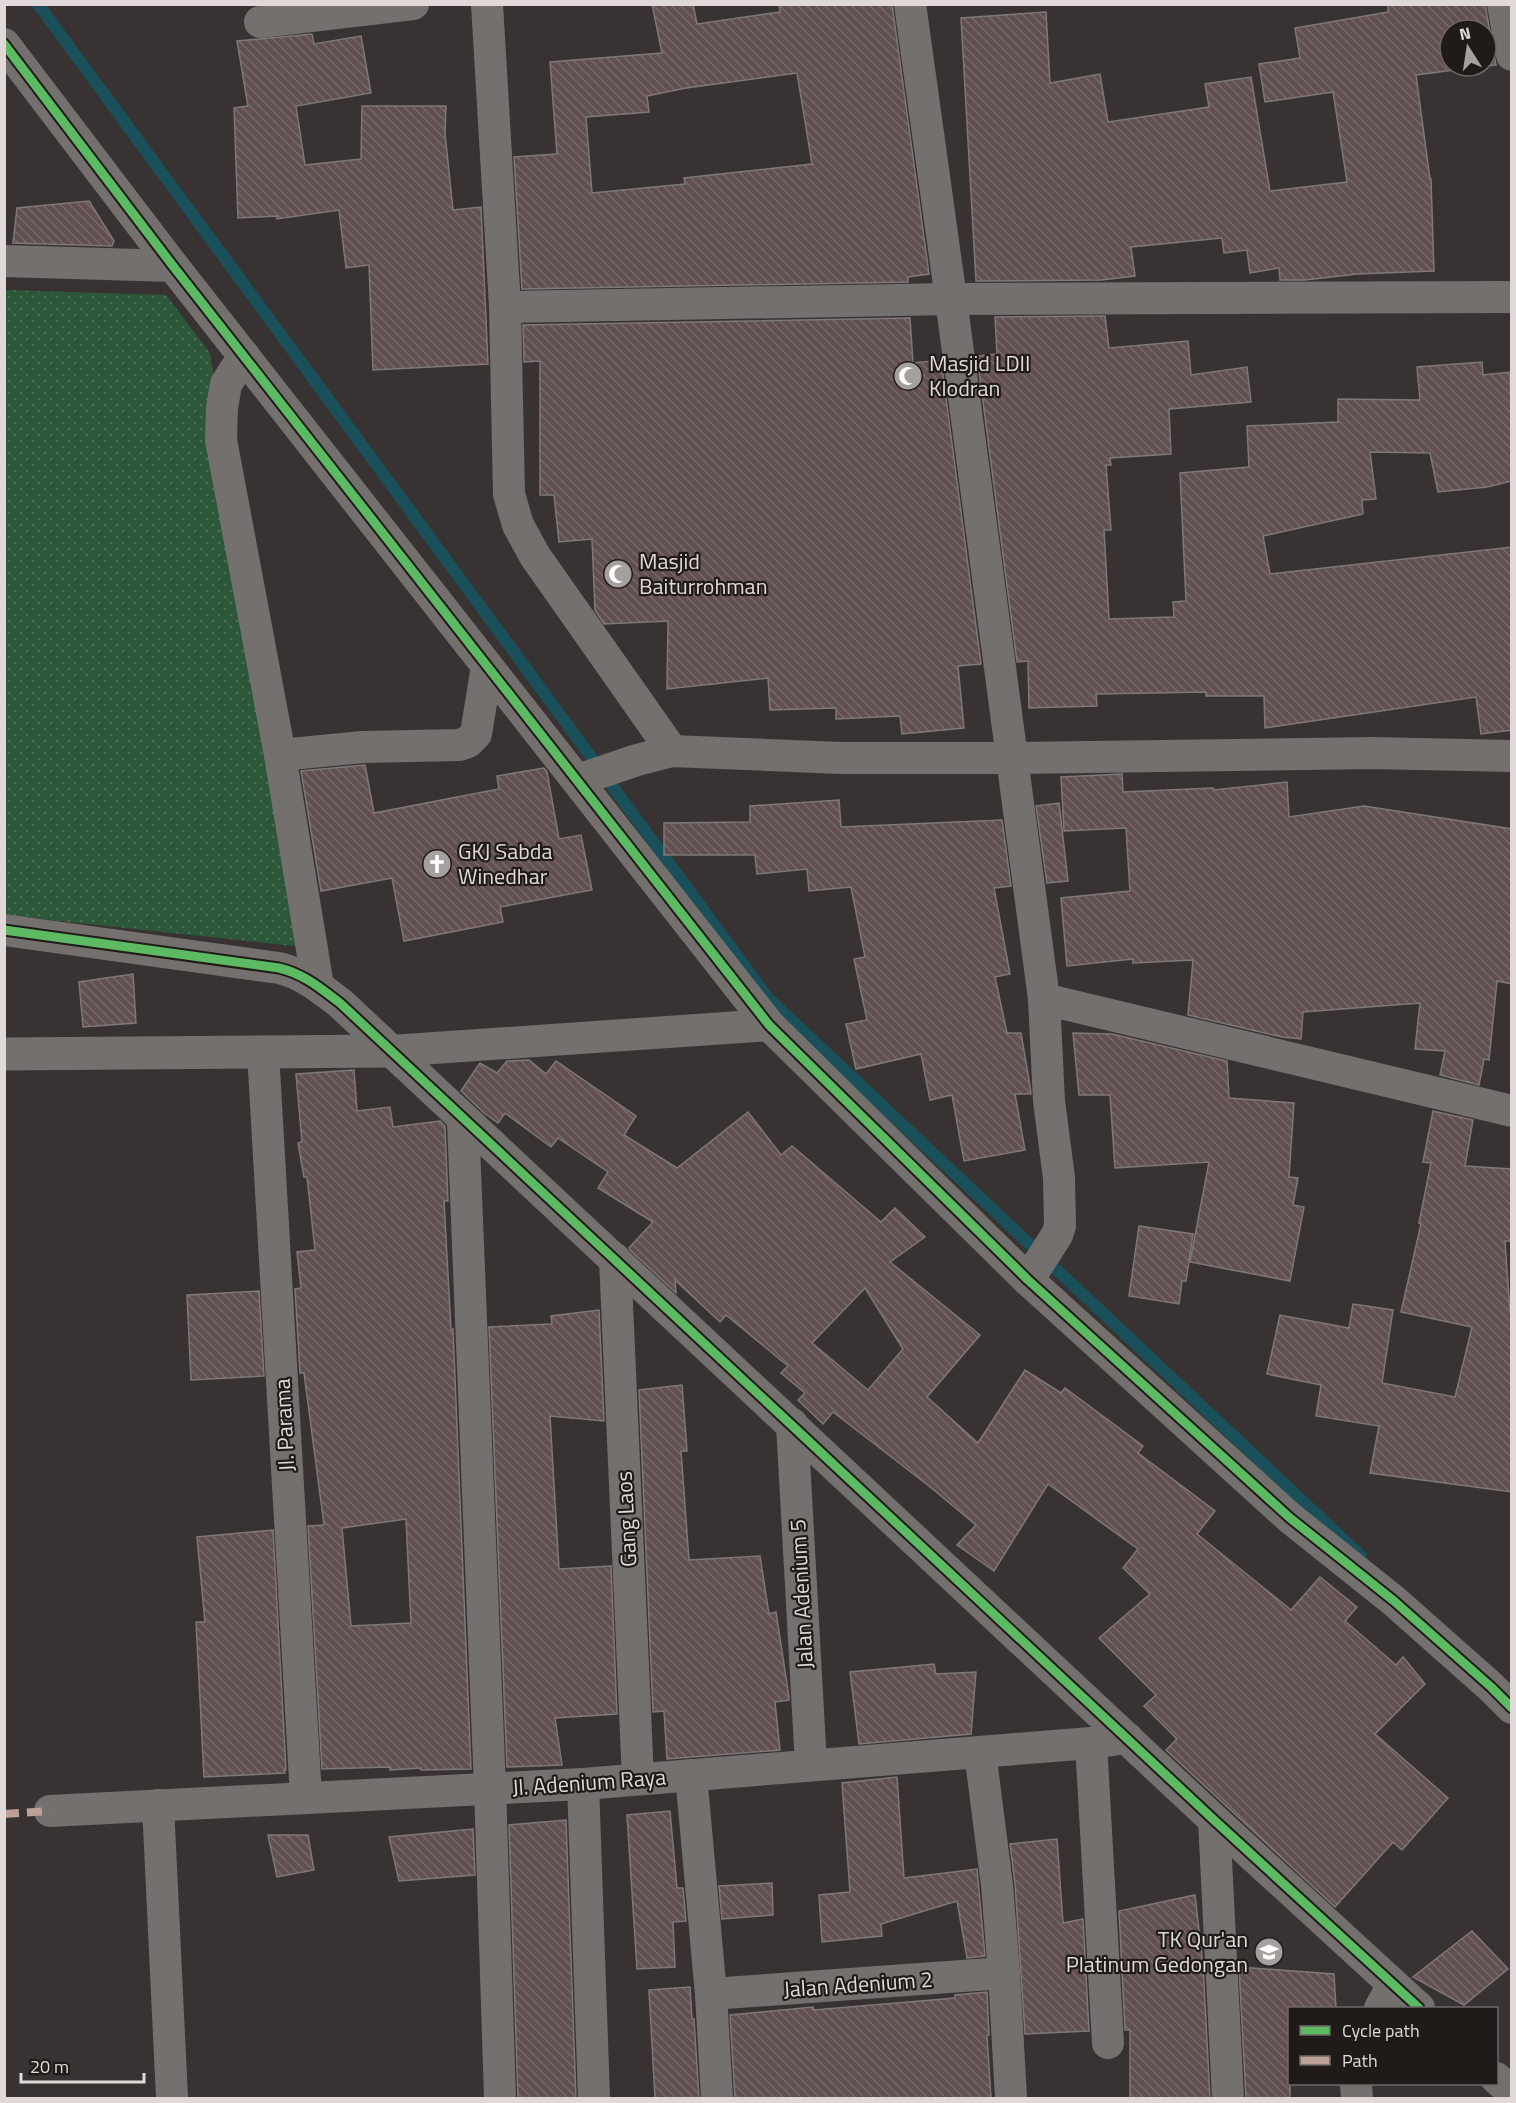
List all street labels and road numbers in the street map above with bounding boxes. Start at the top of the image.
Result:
street label: Jl. Parama [265,1378,303,1472]
street label: Gang Laos [607,1470,645,1568]
street label: Jalan Adenium 5 [780,1518,822,1670]
street label: Jl. Adenium Raya [511,1760,667,1804]
street label: Jalan Adenium 2 [782,1962,934,2006]

